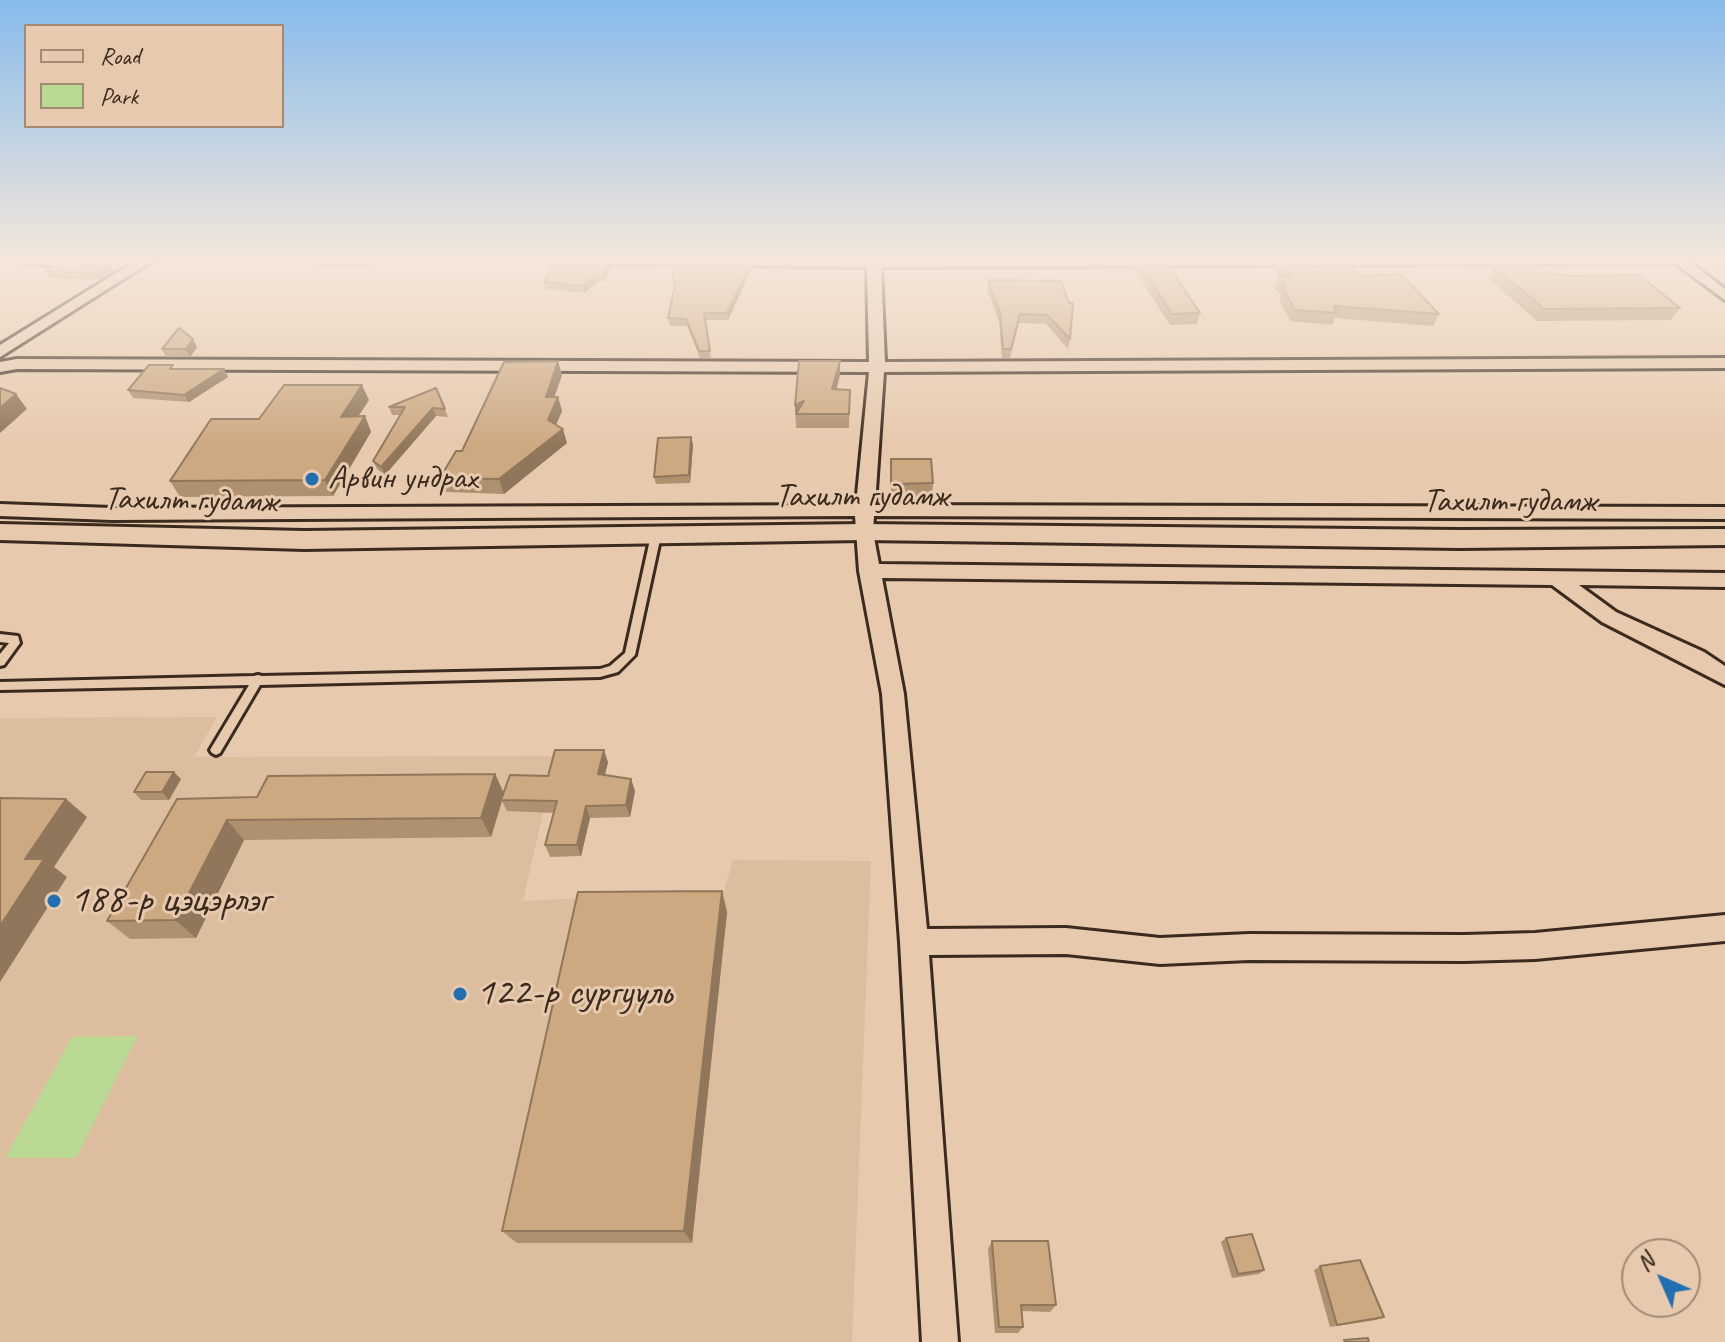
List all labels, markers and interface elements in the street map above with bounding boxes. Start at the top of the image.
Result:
legend [24,24,284,128]
text: Road [100,41,140,71]
text: Park [100,81,138,111]
place label: Арвин ундрах [328,459,477,499]
marker: Арвин ундрах [303,470,321,488]
street label: Тахилт гудамж [775,477,949,517]
street label: Тахилт гудамж [104,479,278,523]
street label: Тахилт гудамж [1423,482,1597,522]
place label: 188-р цэцэрлэг [70,877,270,925]
marker: 188-р цэцэрлэг [45,892,63,910]
place label: 122-р сургууль [476,970,671,1018]
marker: 122-р сургууль [451,985,469,1003]
north arrow [1621,1238,1701,1318]
text: N [1631,1248,1660,1277]

